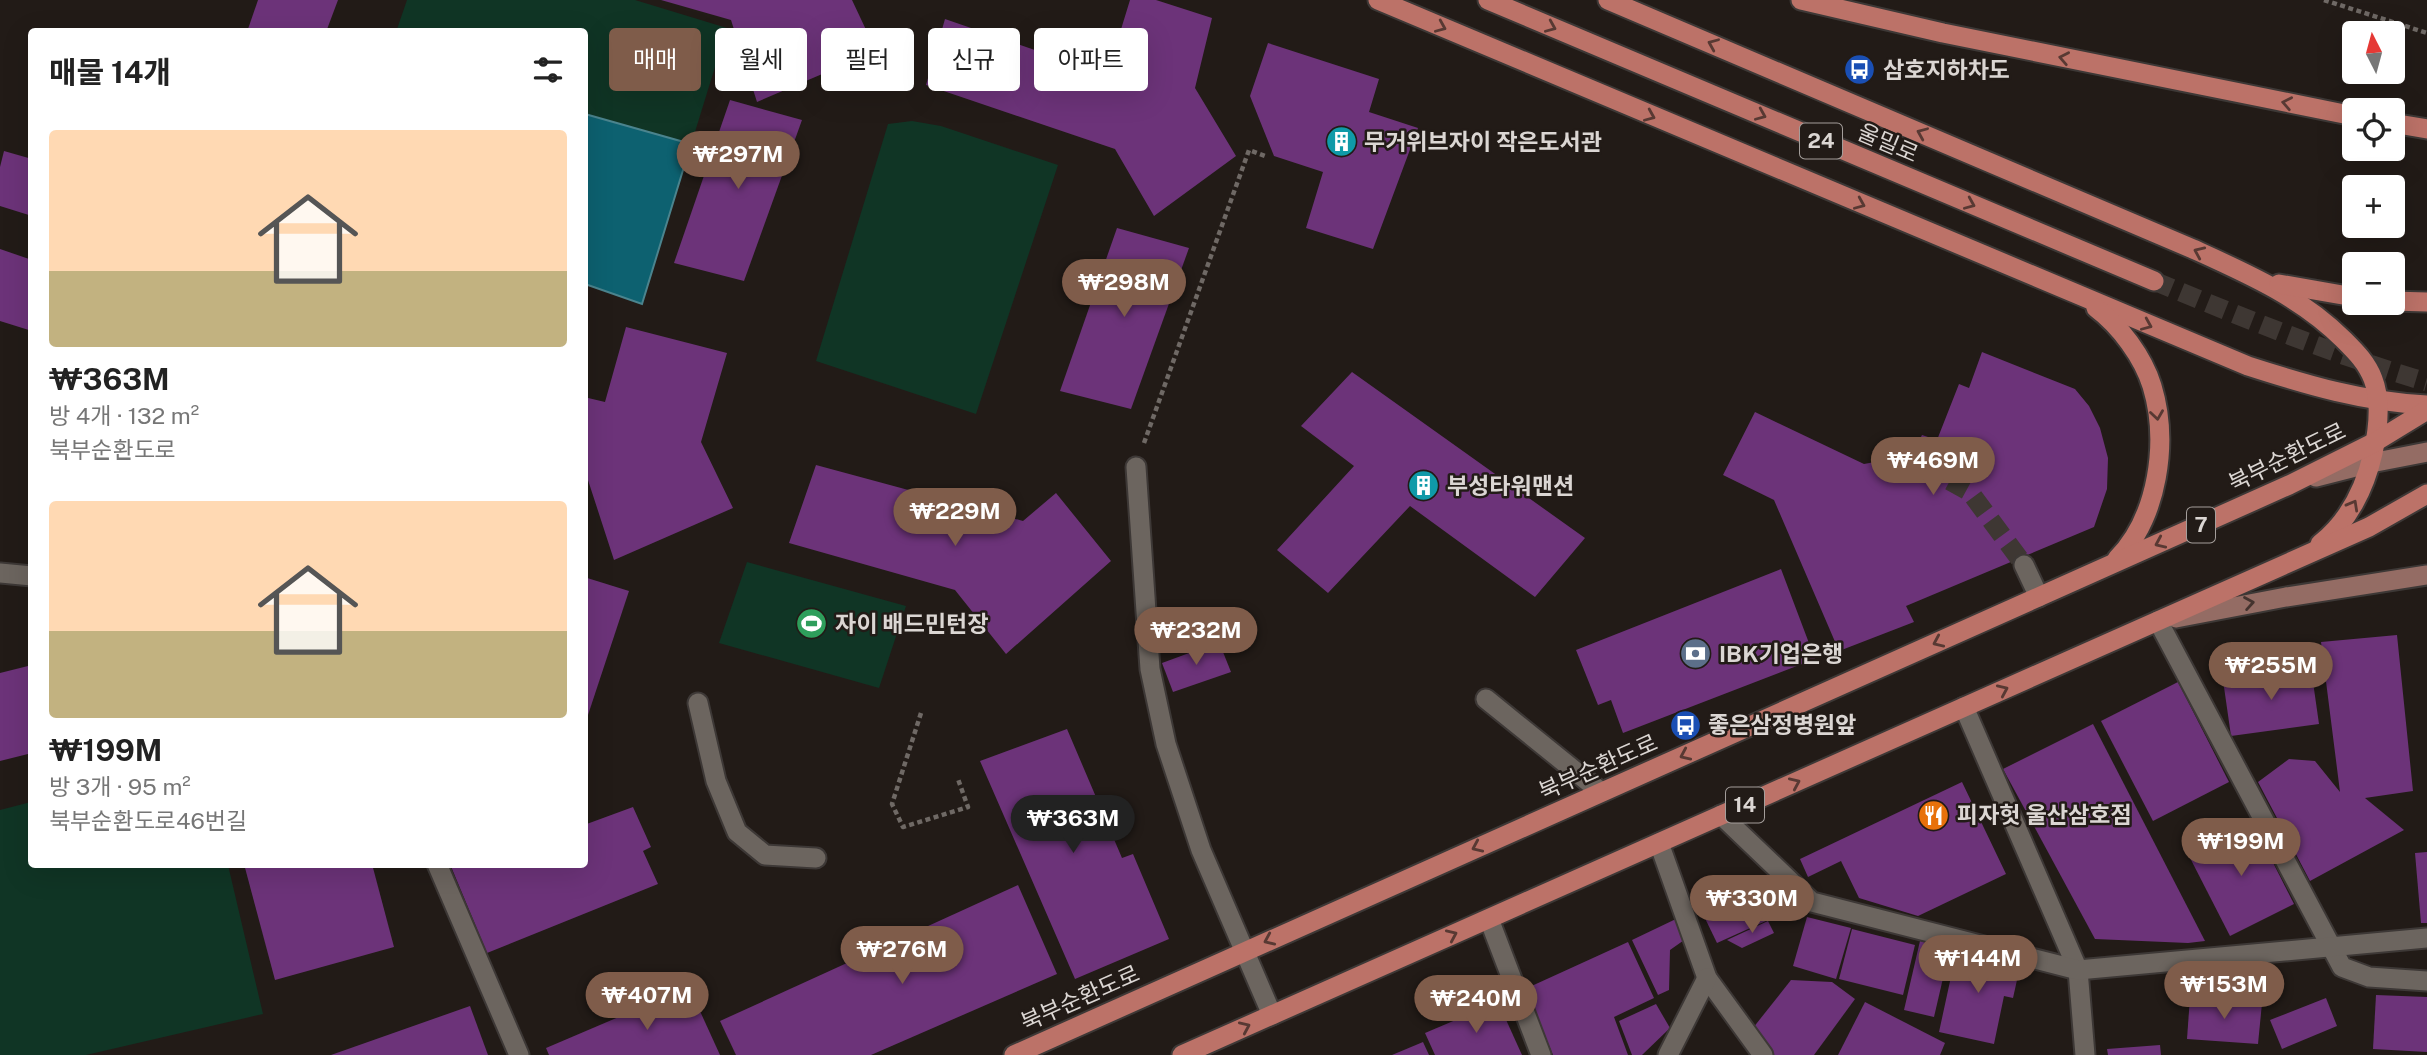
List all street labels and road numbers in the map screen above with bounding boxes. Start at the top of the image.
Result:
street label: 울밀로 [1854,118,1923,167]
road number: 24 [1800,124,1842,158]
street label: 북부순환도로 [2224,417,2350,497]
road number: 7 [2187,508,2215,542]
street label: 북부순환도로 [1534,728,1661,805]
road number: 14 [1726,788,1764,822]
street label: 북부순환도로 [1016,959,1143,1036]

